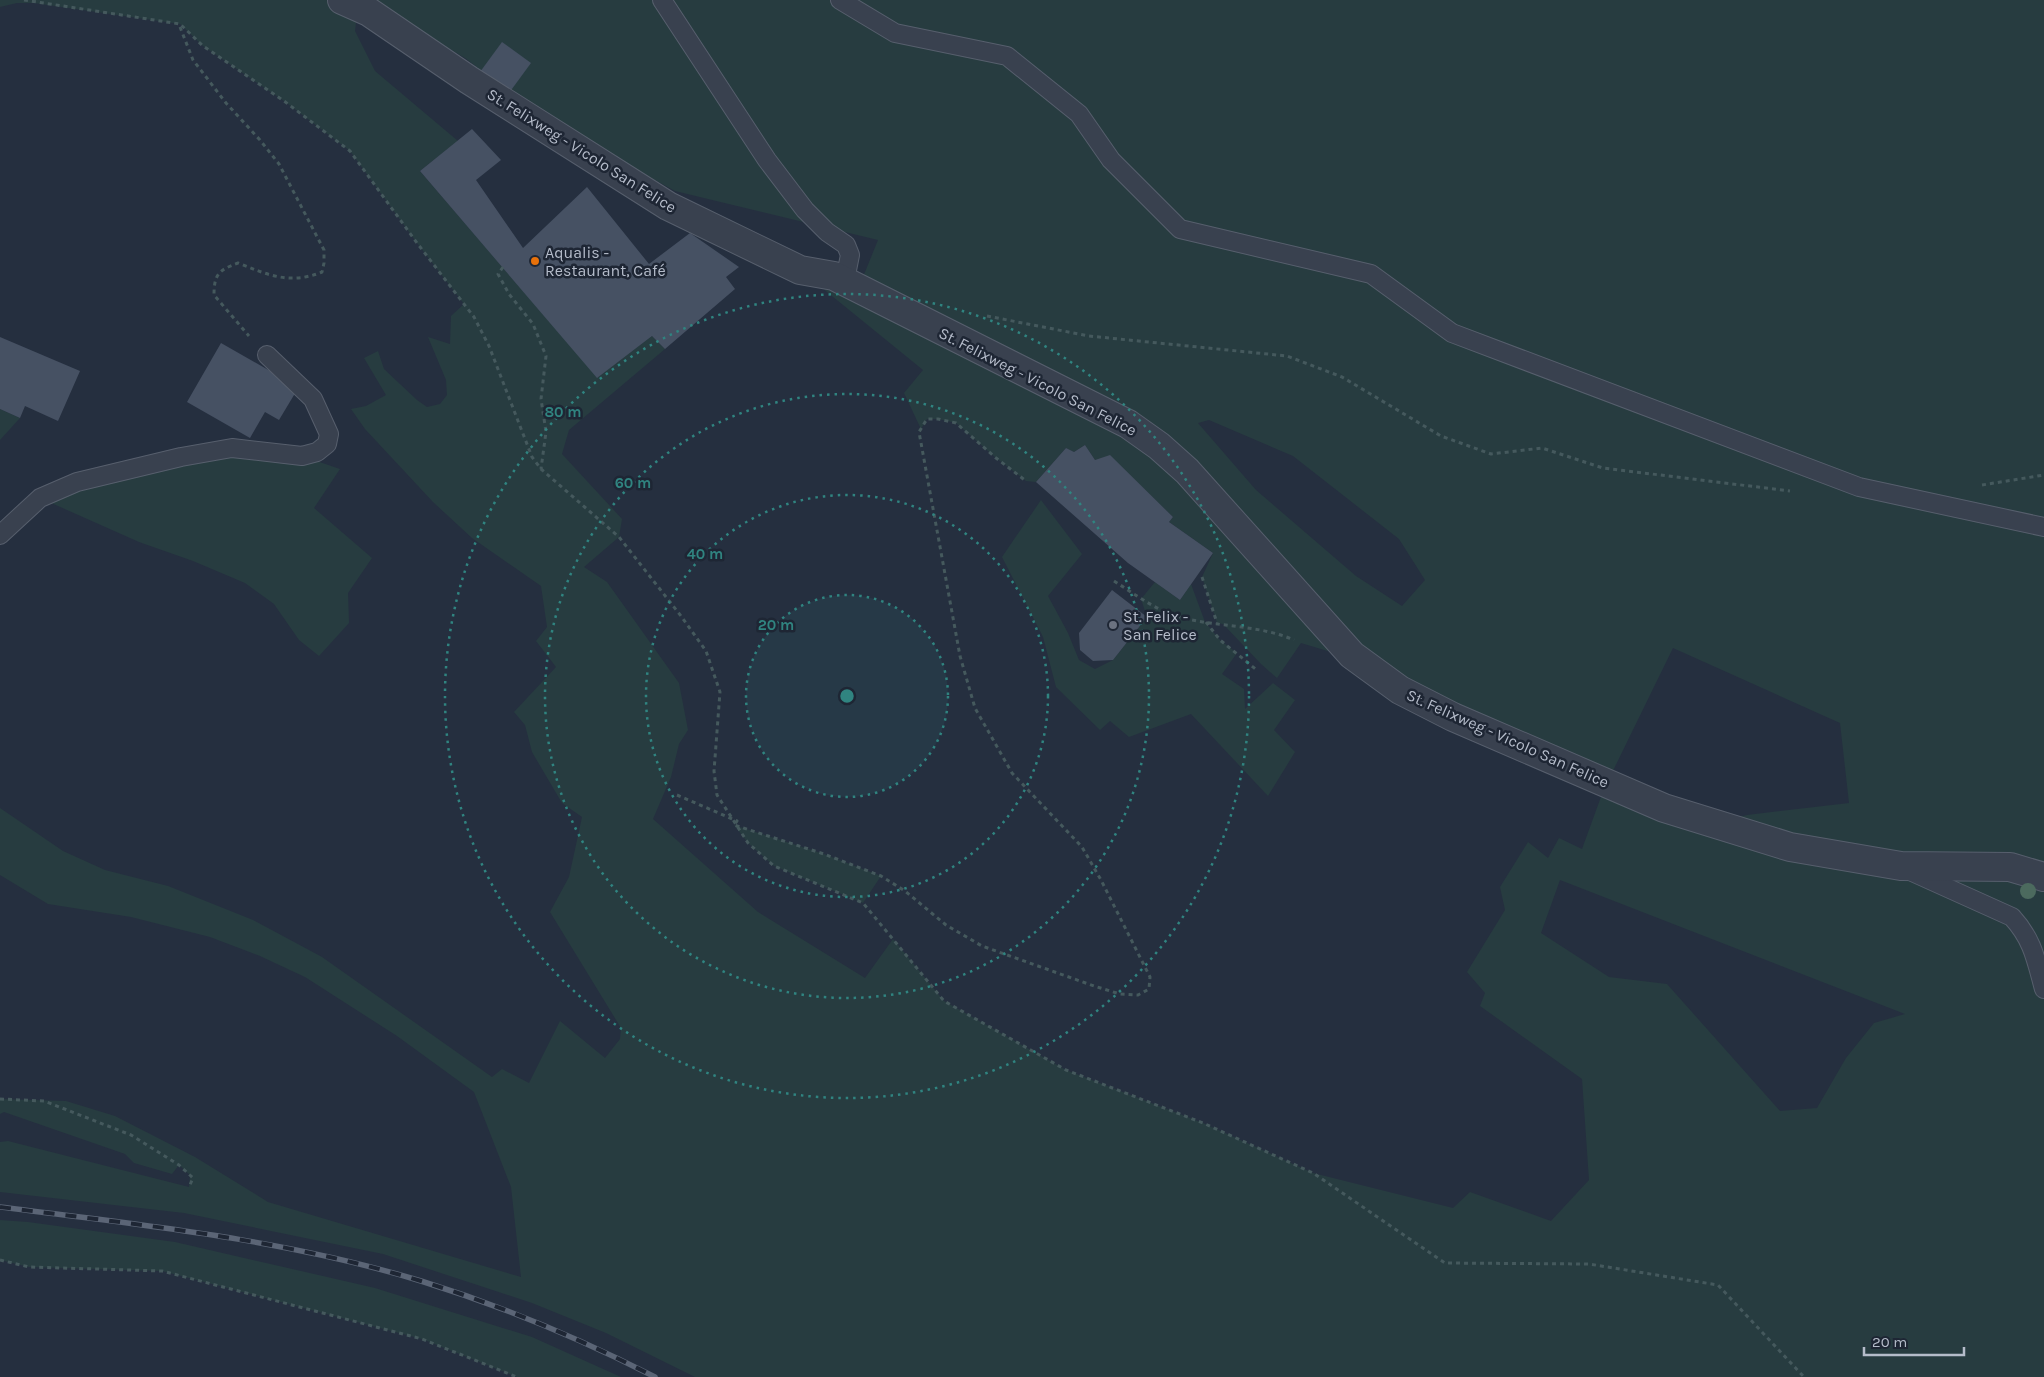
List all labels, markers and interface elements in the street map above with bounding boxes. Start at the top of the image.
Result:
street label: St. Felixweg - Vicolo San Felice [484,84,680,217]
place label: Aqualis - Restaurant, Café [545,243,666,280]
marker: Aqualis - Restaurant, Café [529,255,541,267]
street label: St. Felixweg - Vicolo San Felice [936,323,1140,440]
text: 80 m [544,403,582,421]
text: 60 m [615,474,651,492]
text: 40 m [687,545,723,563]
place label: St. Felix - San Felice [1123,607,1197,644]
text: 20 m [758,616,794,634]
marker: St. Felix - San Felice [1107,619,1119,631]
street label: St. Felixweg - Vicolo San Felice [1404,685,1612,792]
centre of rings [838,687,856,705]
scale bar [1864,1324,1964,1356]
text: 20 m [1872,1333,1907,1351]

